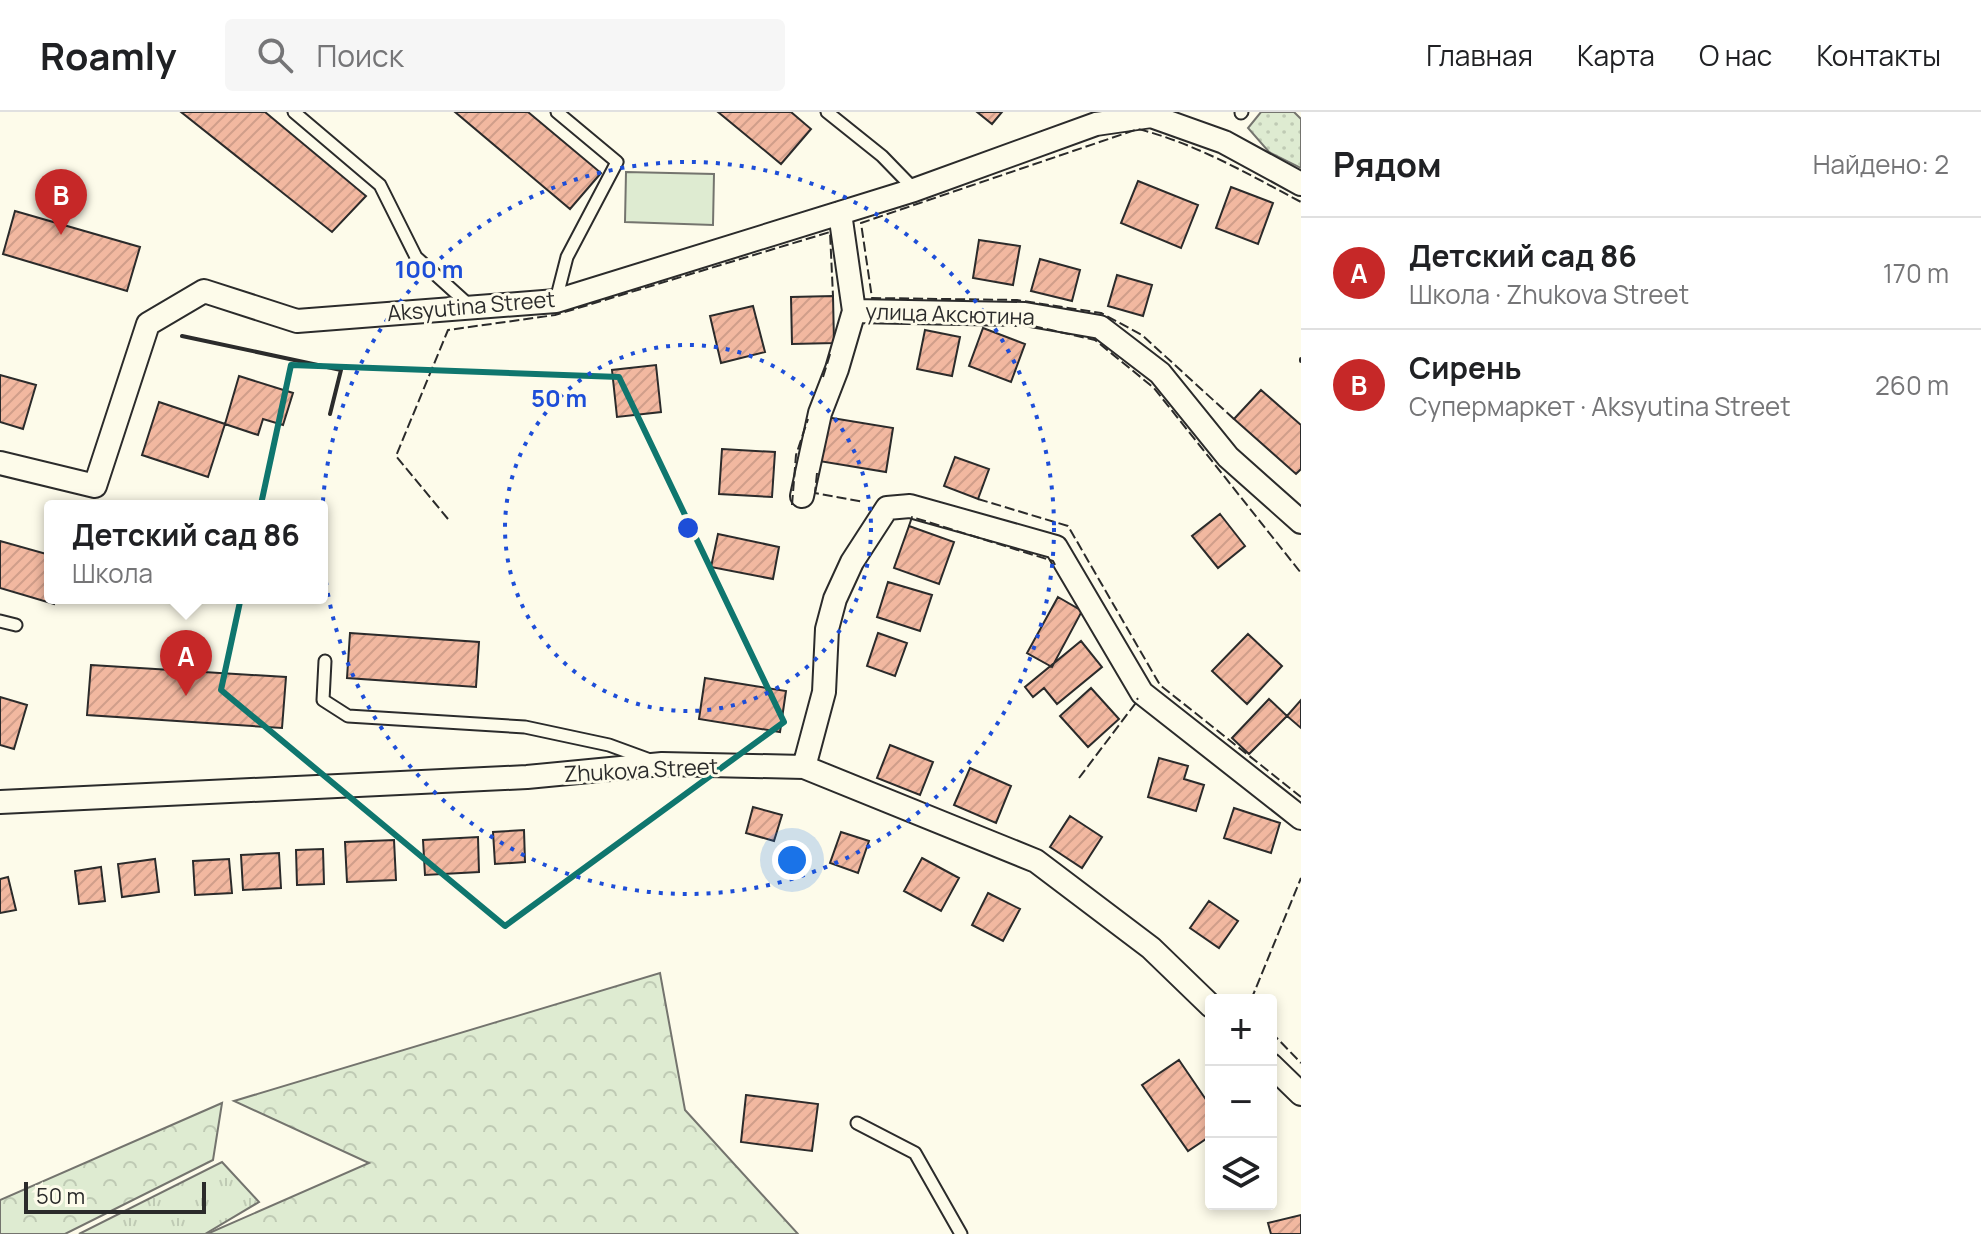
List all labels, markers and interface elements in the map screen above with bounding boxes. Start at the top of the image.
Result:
search box [225,19,785,91]
text: Roamly [40,29,177,81]
icon: search [253,33,297,77]
text: Поиск [317,35,404,76]
text: Главная [1426,36,1533,74]
text: Карта [1577,36,1655,74]
text: О нас [1699,36,1772,74]
text: Контакты [1816,36,1941,74]
text: Рядом [1333,141,1442,187]
text: Найдено: 2 [1813,146,1949,182]
pin: B [35,169,87,235]
text: Детский сад 86 [1409,235,1637,276]
text: 100 m [395,252,463,285]
text: A [1350,255,1368,291]
text: 170 m [1883,255,1949,291]
text: Школа · Zhukova Street [1409,276,1689,312]
street label: Aksyutina Street [386,284,557,328]
street label: улица Аксютина [865,296,1035,332]
text: Сирень [1409,347,1522,388]
text: B [1351,367,1367,403]
text: 260 m [1875,367,1949,403]
text: 50 m [531,381,587,414]
text: Супермаркет · Aksyutina Street [1409,388,1791,424]
popup [44,500,328,604]
text: Детский сад 86 [72,514,300,555]
centre of rings [674,514,702,542]
text: Школа [72,555,153,591]
pin: A [160,630,212,696]
street label: Zhukova Street [563,751,719,789]
your location [772,840,812,880]
map controls [1205,994,1277,1210]
button: + [1205,994,1277,1066]
button: − [1205,1066,1277,1138]
button: layers [1205,1138,1277,1210]
scale bar [24,1178,206,1214]
text: 50 m [36,1181,85,1211]

